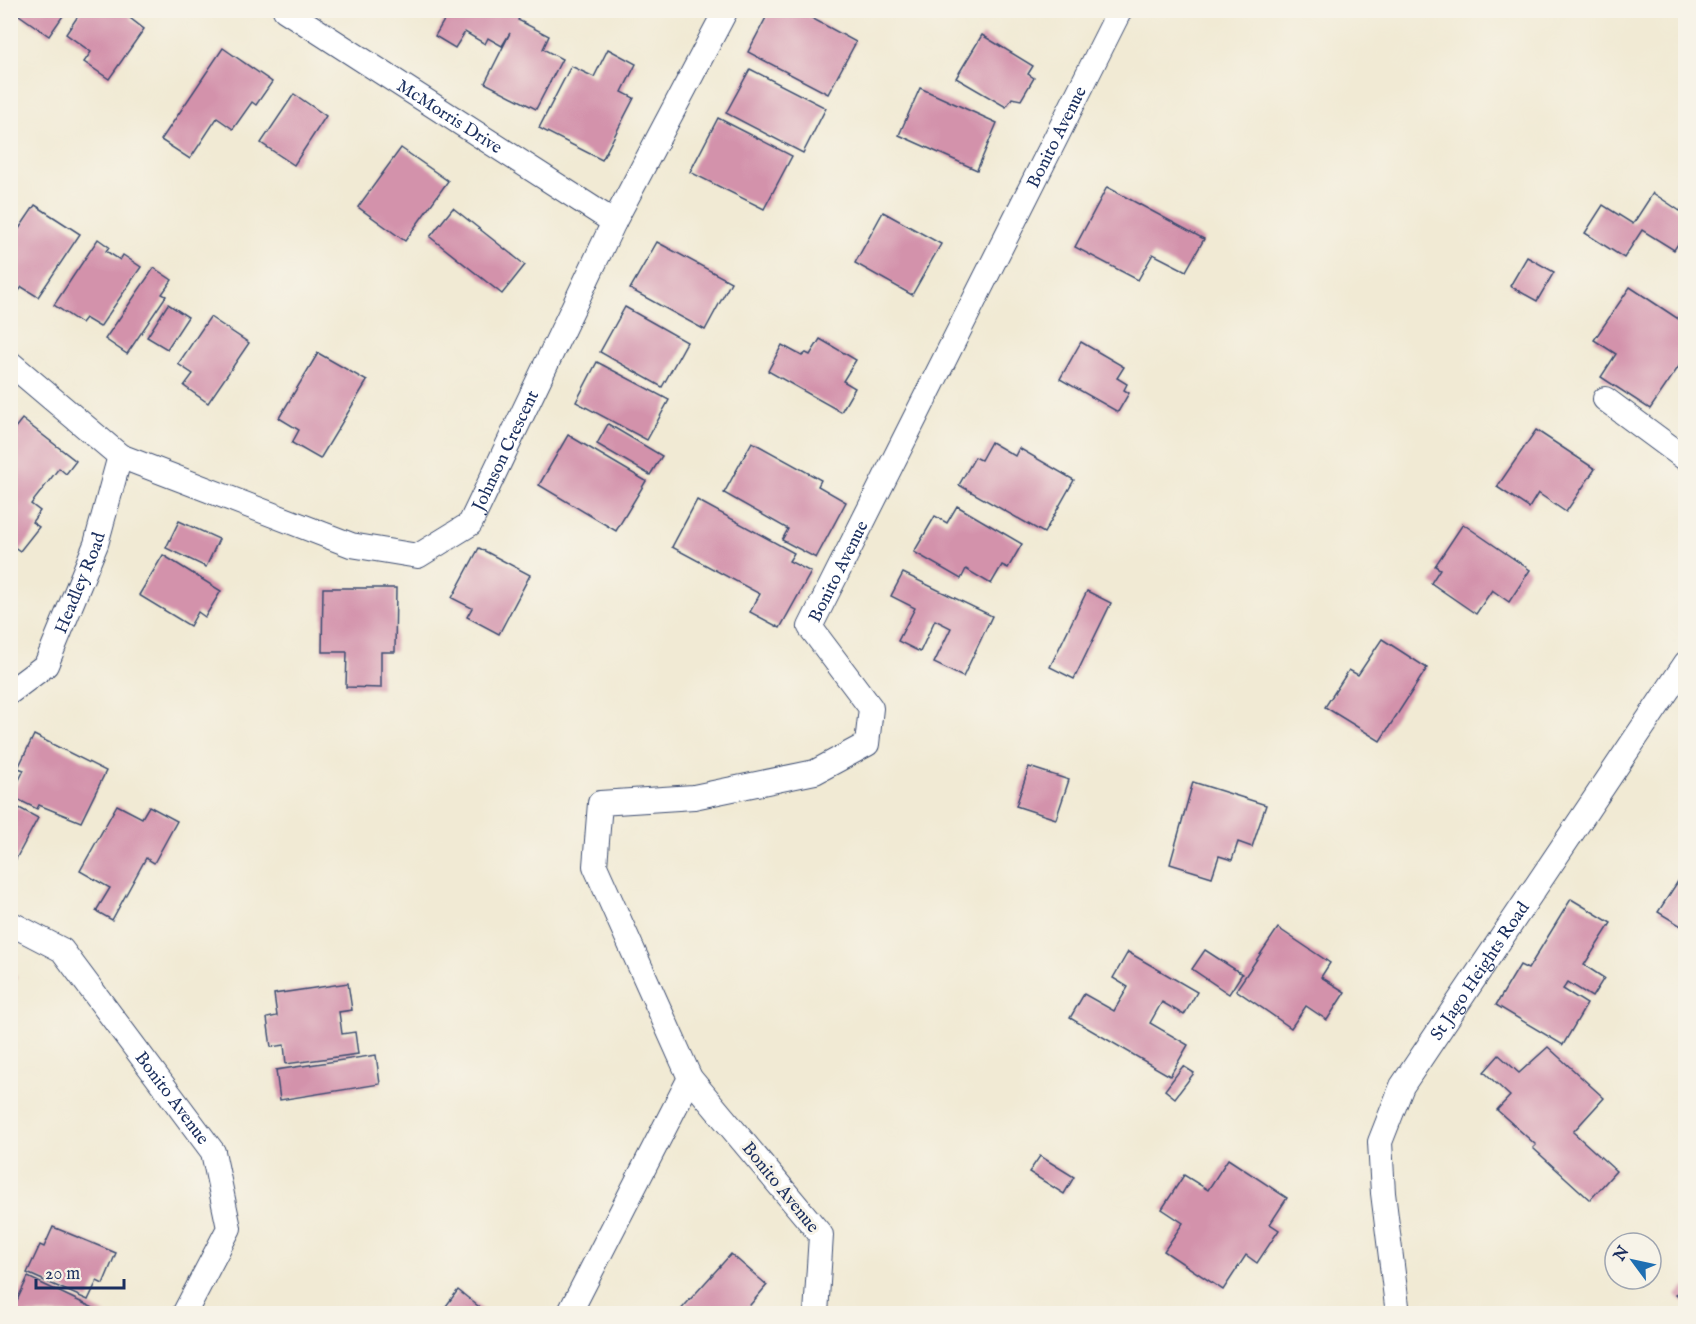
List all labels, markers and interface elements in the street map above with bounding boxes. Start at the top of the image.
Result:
street label: McMorris Drive [392,75,506,160]
street label: Bonito Avenue [1022,83,1093,192]
street label: Johnson Crescent [467,387,545,517]
street label: Bonito Avenue [804,517,875,627]
street label: Headley Road [50,530,112,637]
street label: St Jago Heights Road [1426,898,1536,1045]
street label: Bonito Avenue [129,1047,214,1150]
street label: Bonito Avenue [736,1138,824,1238]
north arrow [1603,1231,1663,1291]
text: N [1609,1243,1634,1266]
scale bar [36,1252,124,1290]
text: 20 m [45,1263,80,1286]

